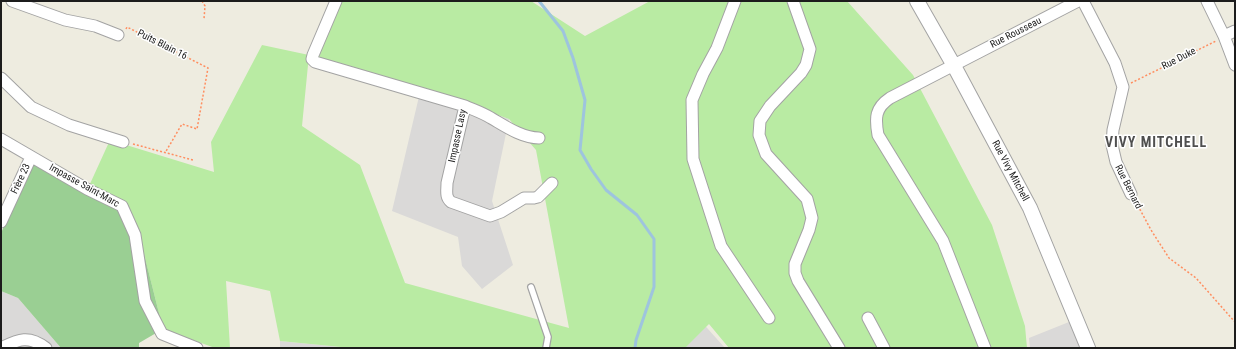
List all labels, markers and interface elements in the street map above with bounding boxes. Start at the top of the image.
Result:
street label: Rue Rousseau [988,15,1044,51]
street label: Puits Blain 16 [135,27,189,63]
street label: Rue Duke [1160,45,1198,73]
street label: Impasse Lasy [447,108,469,164]
district label: VIVY MITCHELL [1105,135,1207,151]
street label: Rue Vivy Mitchell [989,138,1031,204]
street label: Frère 23 [9,162,33,196]
street label: Impasse Saint-Marc [47,162,121,210]
street label: Rue Bernard [1112,163,1144,211]

